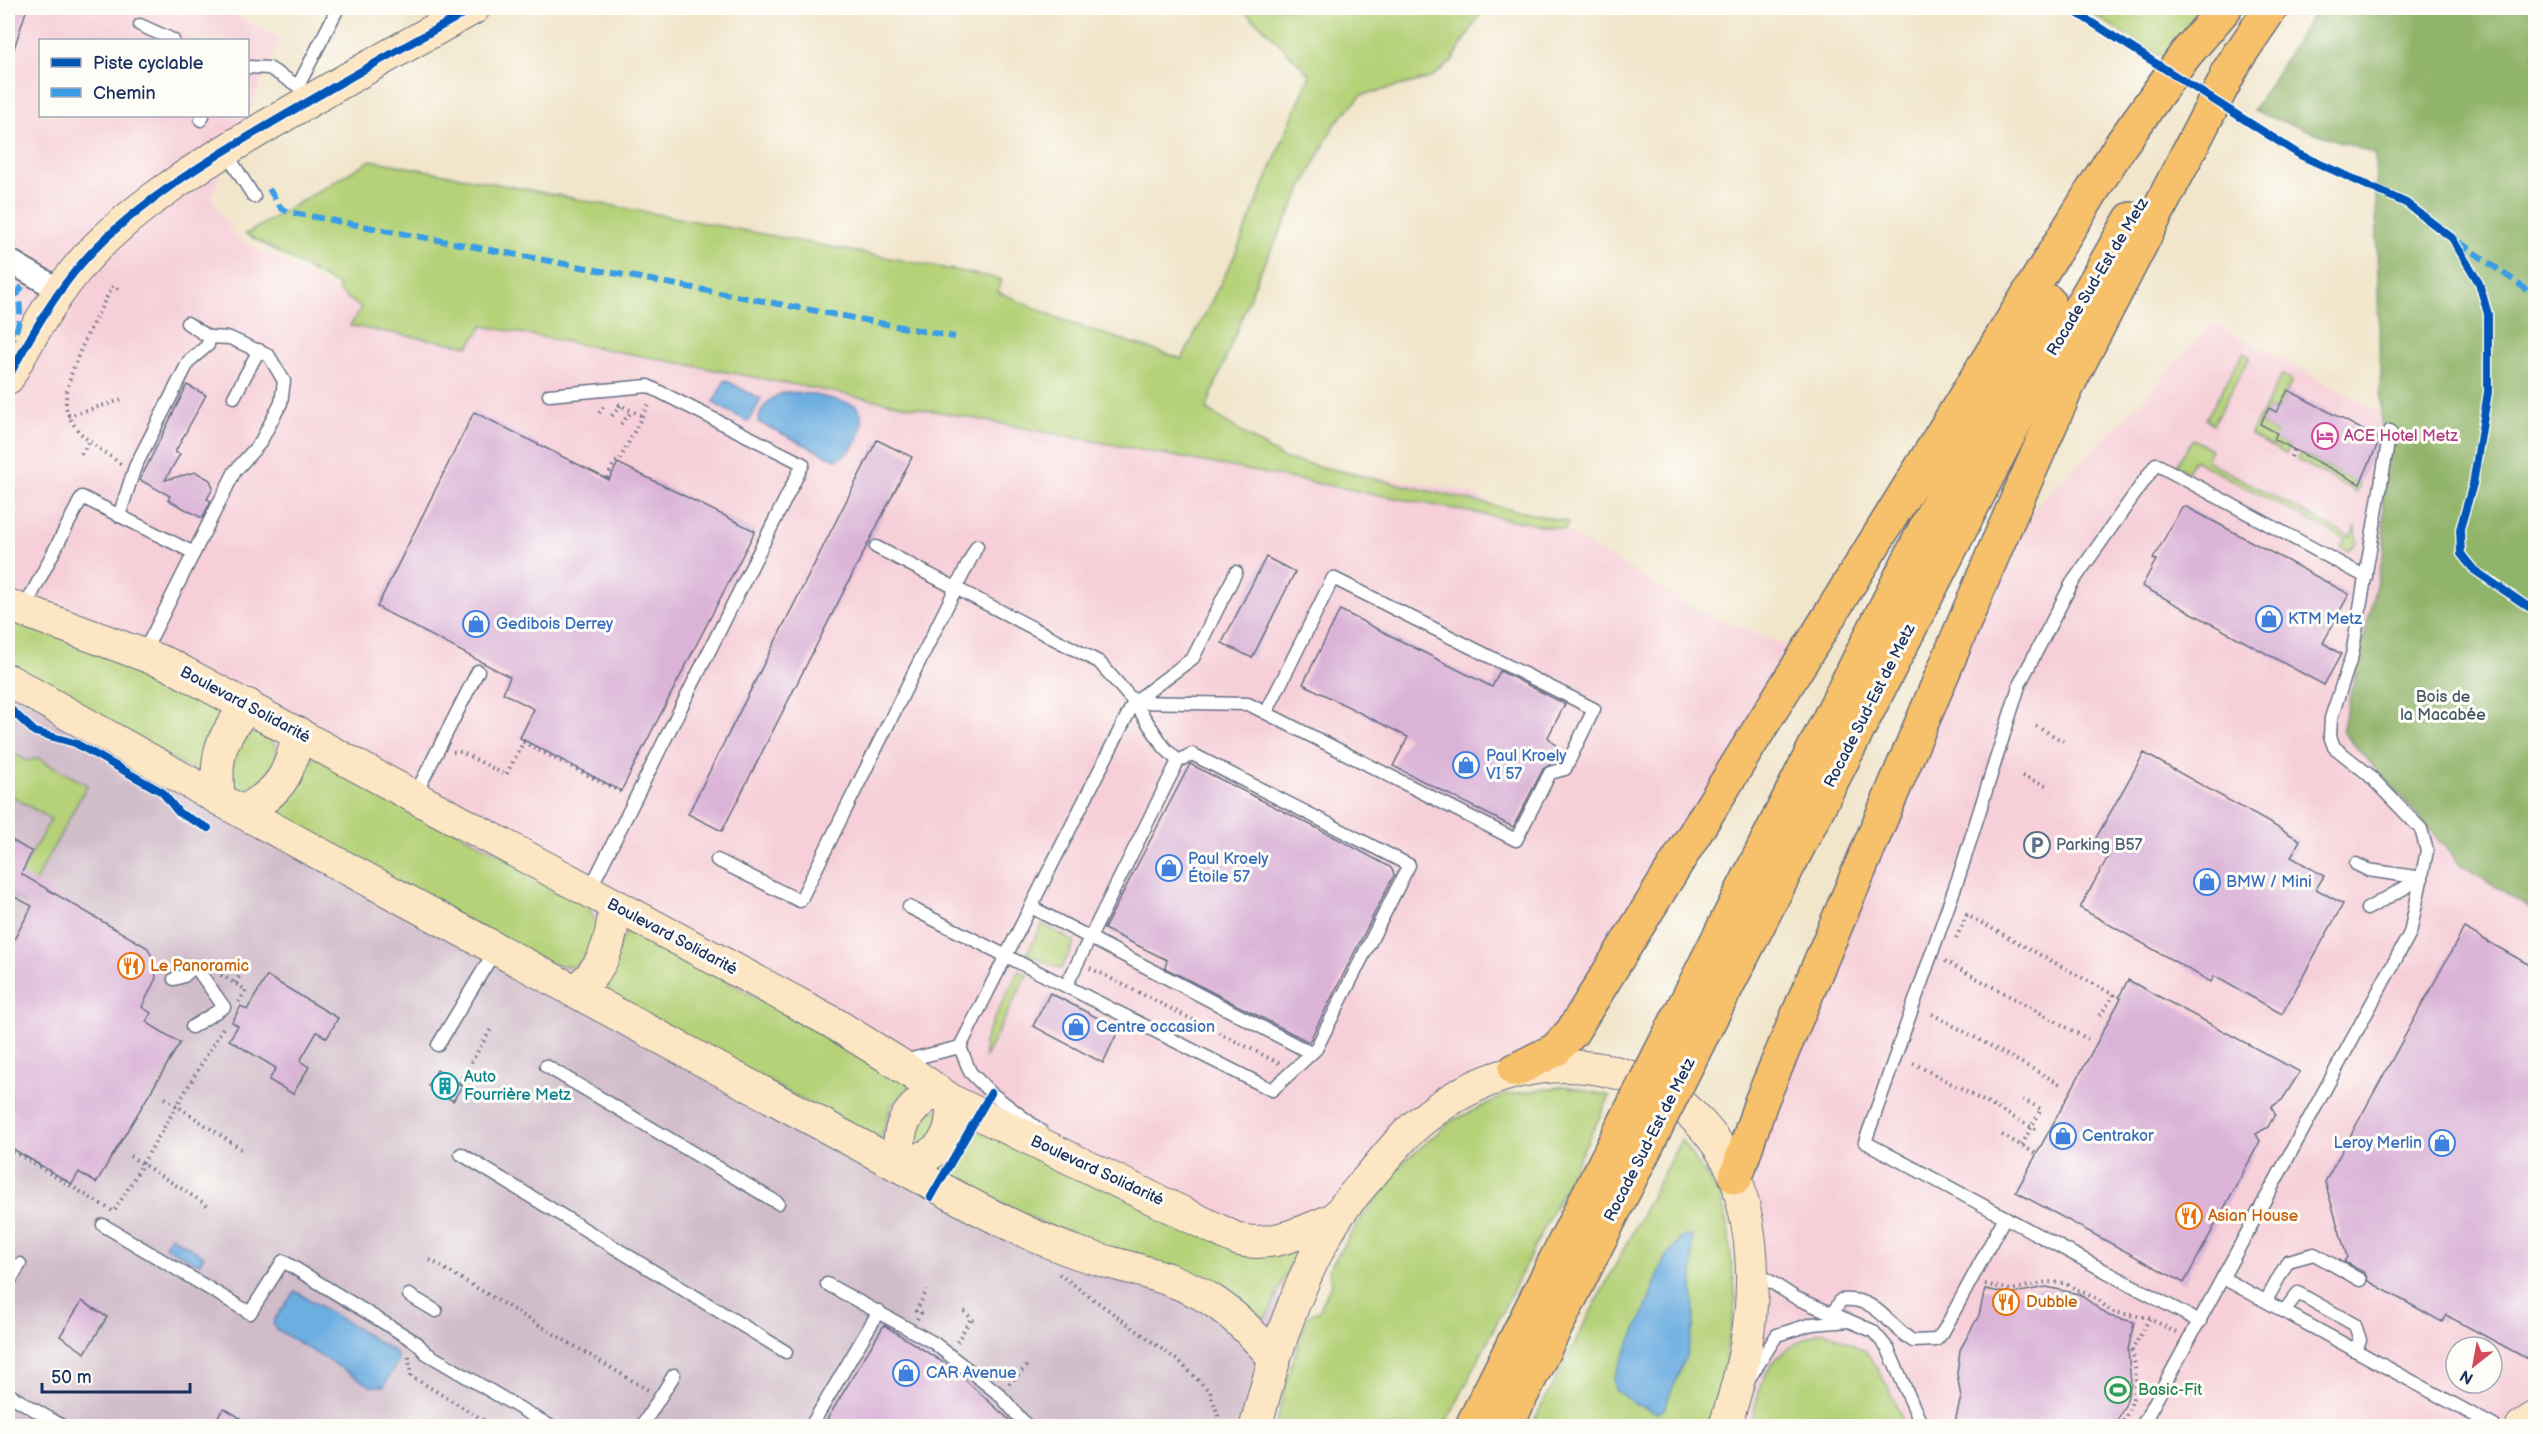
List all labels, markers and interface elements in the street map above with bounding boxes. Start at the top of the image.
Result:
legend [39,39,249,117]
text: Piste cyclable [93,53,204,74]
text: Chemin [93,83,156,104]
street label: Rocade Sud-Est de Metz [2043,194,2153,359]
hotel icon: ACE Hotel Metz [2310,421,2340,451]
place label: ACE Hotel Metz [2344,427,2458,446]
shop icon: KTM Metz [2254,604,2284,634]
shop icon: Gedibois Derrey [461,609,491,639]
place label: KTM Metz [2288,610,2362,629]
place label: Gedibois Derrey [496,615,614,634]
street label: Rocade Sud-Est de Metz [1820,621,1920,791]
street label: Boulevard Solidarité [177,663,314,748]
park label: Bois de la Macabée [2400,688,2486,725]
place label: Paul Kroely VI 57 [1486,747,1567,784]
shop icon: Paul Kroely VI 57 [1451,750,1481,780]
parking icon: Parking B57 [2022,830,2052,860]
place label: Parking B57 [2056,836,2143,855]
place label: Paul Kroely Étoile 57 [1188,850,1269,887]
shop icon: Paul Kroely Étoile 57 [1154,853,1184,883]
shop icon: BMW / Mini [2192,867,2222,897]
place label: BMW / Mini [2226,873,2312,892]
street label: Boulevard Solidarité [604,895,741,980]
restaurant icon: Le Panoramic [116,951,146,981]
place label: Le Panoramic [150,957,249,976]
shop icon: Centre occasion [1061,1012,1091,1042]
place label: Centre occasion [1096,1018,1215,1037]
street label: Rocade Sud-Est de Metz [1600,1055,1700,1225]
place label: Auto Fourrière Metz [464,1068,571,1105]
building icon: Auto Fourrière Metz [430,1071,460,1101]
shop icon: Centrakor [2048,1121,2078,1151]
place label: Centrakor [2082,1127,2154,1146]
shop icon: Leroy Merlin [2427,1128,2457,1158]
street label: Boulevard Solidarité [1027,1132,1167,1210]
place label: Leroy Merlin [2334,1134,2422,1153]
restaurant icon: Asian House [2174,1201,2204,1231]
place label: Asian House [2208,1207,2299,1226]
restaurant icon: Dubble [1991,1287,2021,1317]
place label: Dubble [2026,1293,2078,1312]
north arrow [2444,1335,2504,1395]
scale bar [42,1356,190,1394]
shop icon: CAR Avenue [891,1358,921,1388]
place label: CAR Avenue [926,1364,1017,1383]
text: N [2457,1365,2477,1388]
text: 50 m [51,1367,92,1388]
sports icon: Basic-Fit [2103,1375,2133,1405]
place label: Basic-Fit [2138,1381,2202,1400]

